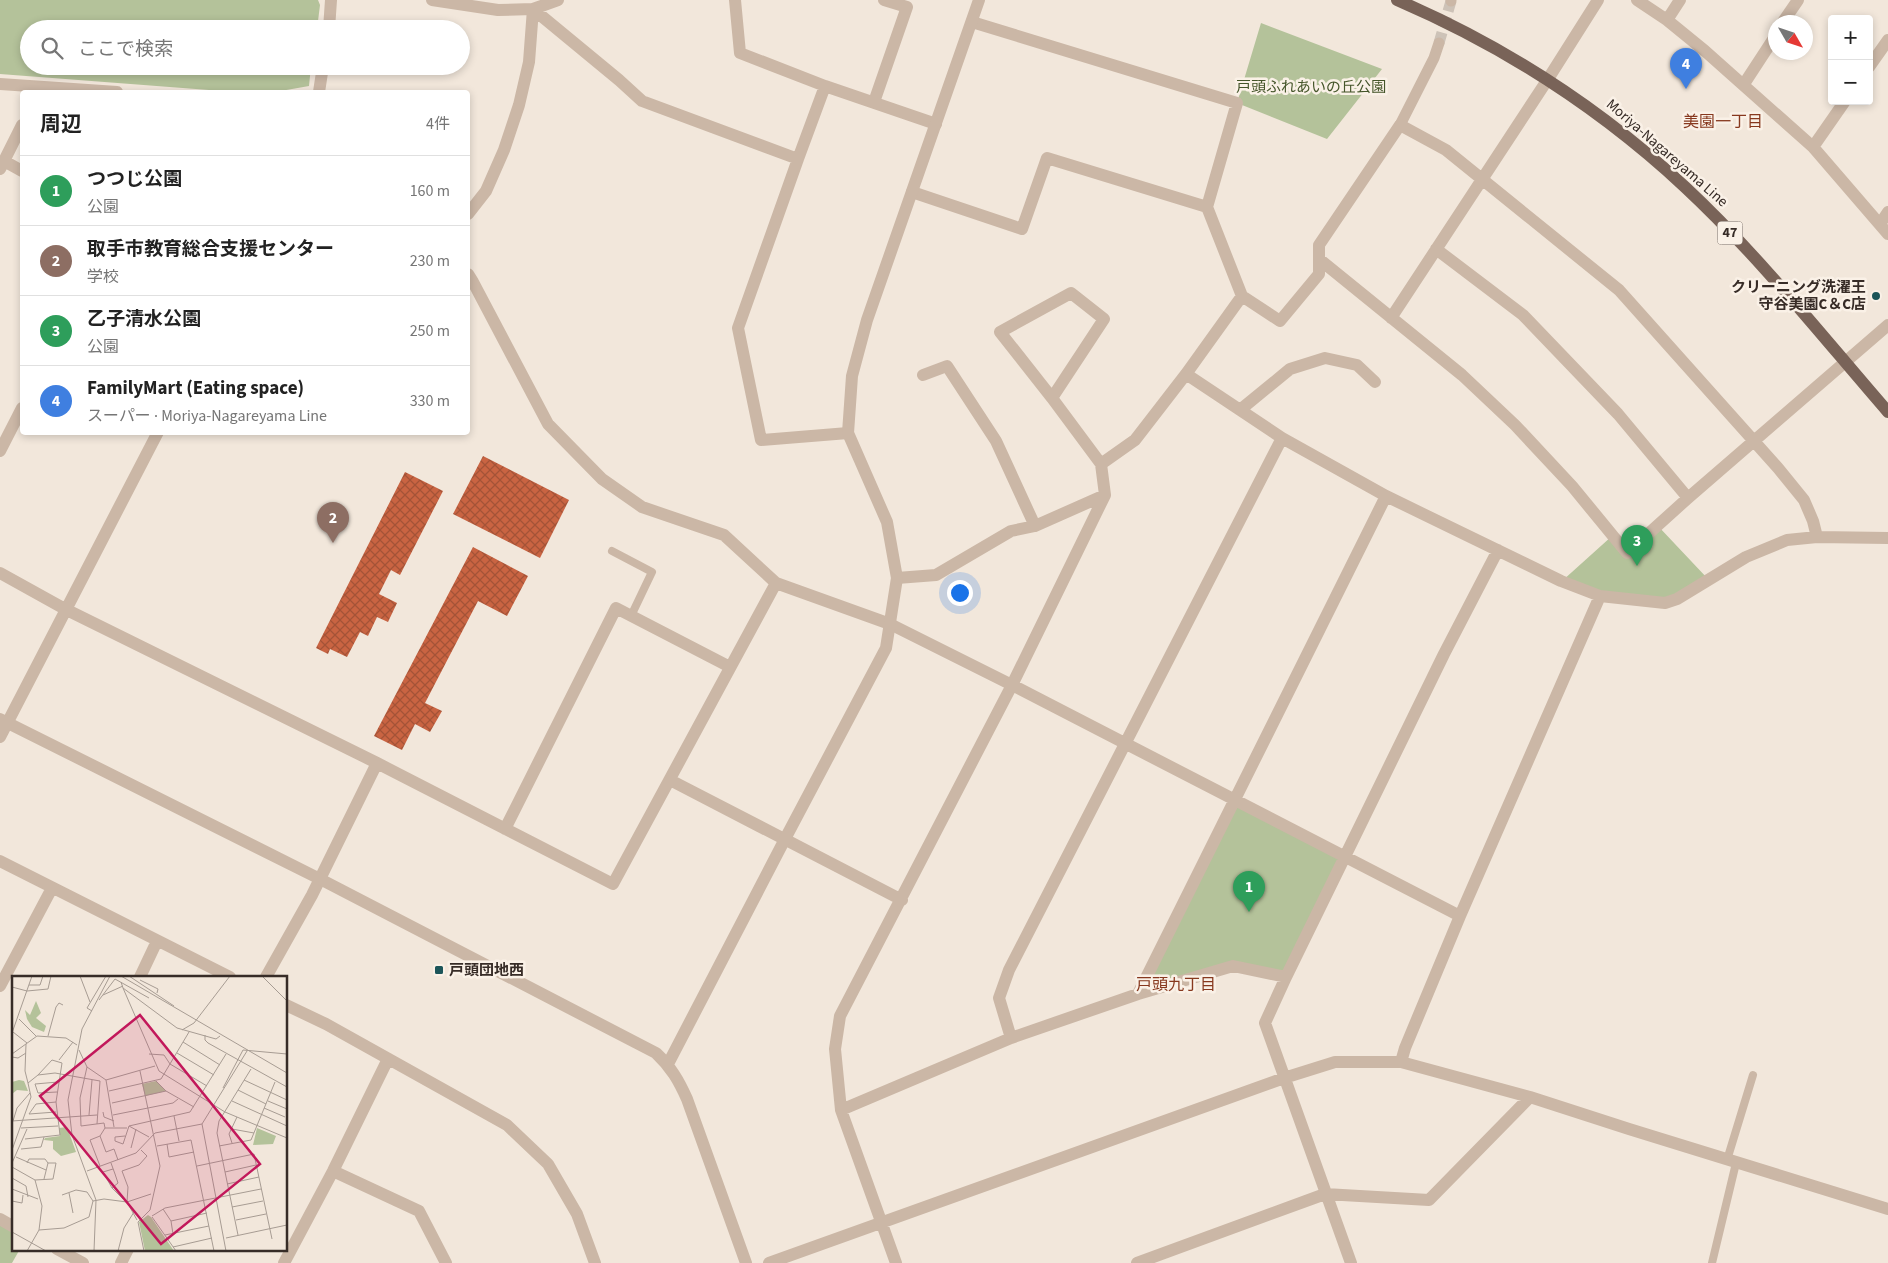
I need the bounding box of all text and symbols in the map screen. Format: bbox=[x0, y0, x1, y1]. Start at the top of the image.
north arrow bbox=[1768, 15, 1813, 60]
map controls bbox=[1828, 15, 1873, 105]
button: + bbox=[1828, 15, 1873, 60]
search box bbox=[20, 20, 470, 75]
icon: search bbox=[38, 34, 66, 62]
text: ここで検索 bbox=[78, 36, 173, 63]
pin: 4 bbox=[1670, 48, 1702, 89]
button: − bbox=[1828, 60, 1873, 105]
park label: 戸頭ふれあいの丘公園 bbox=[1236, 77, 1386, 98]
street label: Moriya-Nagareyama Line bbox=[1601, 94, 1733, 212]
text: 周辺 bbox=[40, 109, 82, 139]
district label: 美園一丁目 bbox=[1683, 111, 1763, 133]
text: 4件 bbox=[426, 113, 450, 135]
text: つつじ公園 bbox=[87, 166, 182, 193]
text: 1 bbox=[52, 180, 60, 202]
text: 160 m bbox=[410, 180, 450, 202]
text: 公園 bbox=[87, 196, 119, 218]
road number: 47 bbox=[1718, 222, 1742, 244]
text: 取手市教育総合支援センター bbox=[87, 236, 334, 263]
text: 2 bbox=[52, 250, 60, 272]
text: 230 m bbox=[410, 250, 450, 272]
text: 学校 bbox=[87, 266, 119, 288]
place label: クリーニング洗濯王 守谷美園C＆C店 bbox=[1731, 277, 1866, 315]
marker: クリーニング洗濯王 守谷美園C＆C店 bbox=[1870, 290, 1882, 302]
text: 乙子清水公園 bbox=[87, 306, 201, 333]
text: 3 bbox=[52, 320, 60, 342]
text: 250 m bbox=[410, 320, 450, 342]
text: 公園 bbox=[87, 336, 119, 358]
text: FamilyMart (Eating space) bbox=[87, 375, 304, 402]
text: 4 bbox=[52, 390, 60, 412]
text: 330 m bbox=[410, 390, 450, 412]
text: スーパー · Moriya-Nagareyama Line bbox=[87, 405, 327, 427]
pin: 2 bbox=[317, 502, 349, 543]
pin: 3 bbox=[1621, 525, 1653, 566]
your location bbox=[947, 580, 973, 606]
pin: 1 bbox=[1233, 871, 1265, 912]
place label: 戸頭団地西 bbox=[449, 960, 524, 981]
marker: 戸頭団地西 bbox=[433, 964, 445, 976]
district label: 戸頭九丁目 bbox=[1136, 974, 1216, 996]
inset map bbox=[12, 976, 288, 1250]

